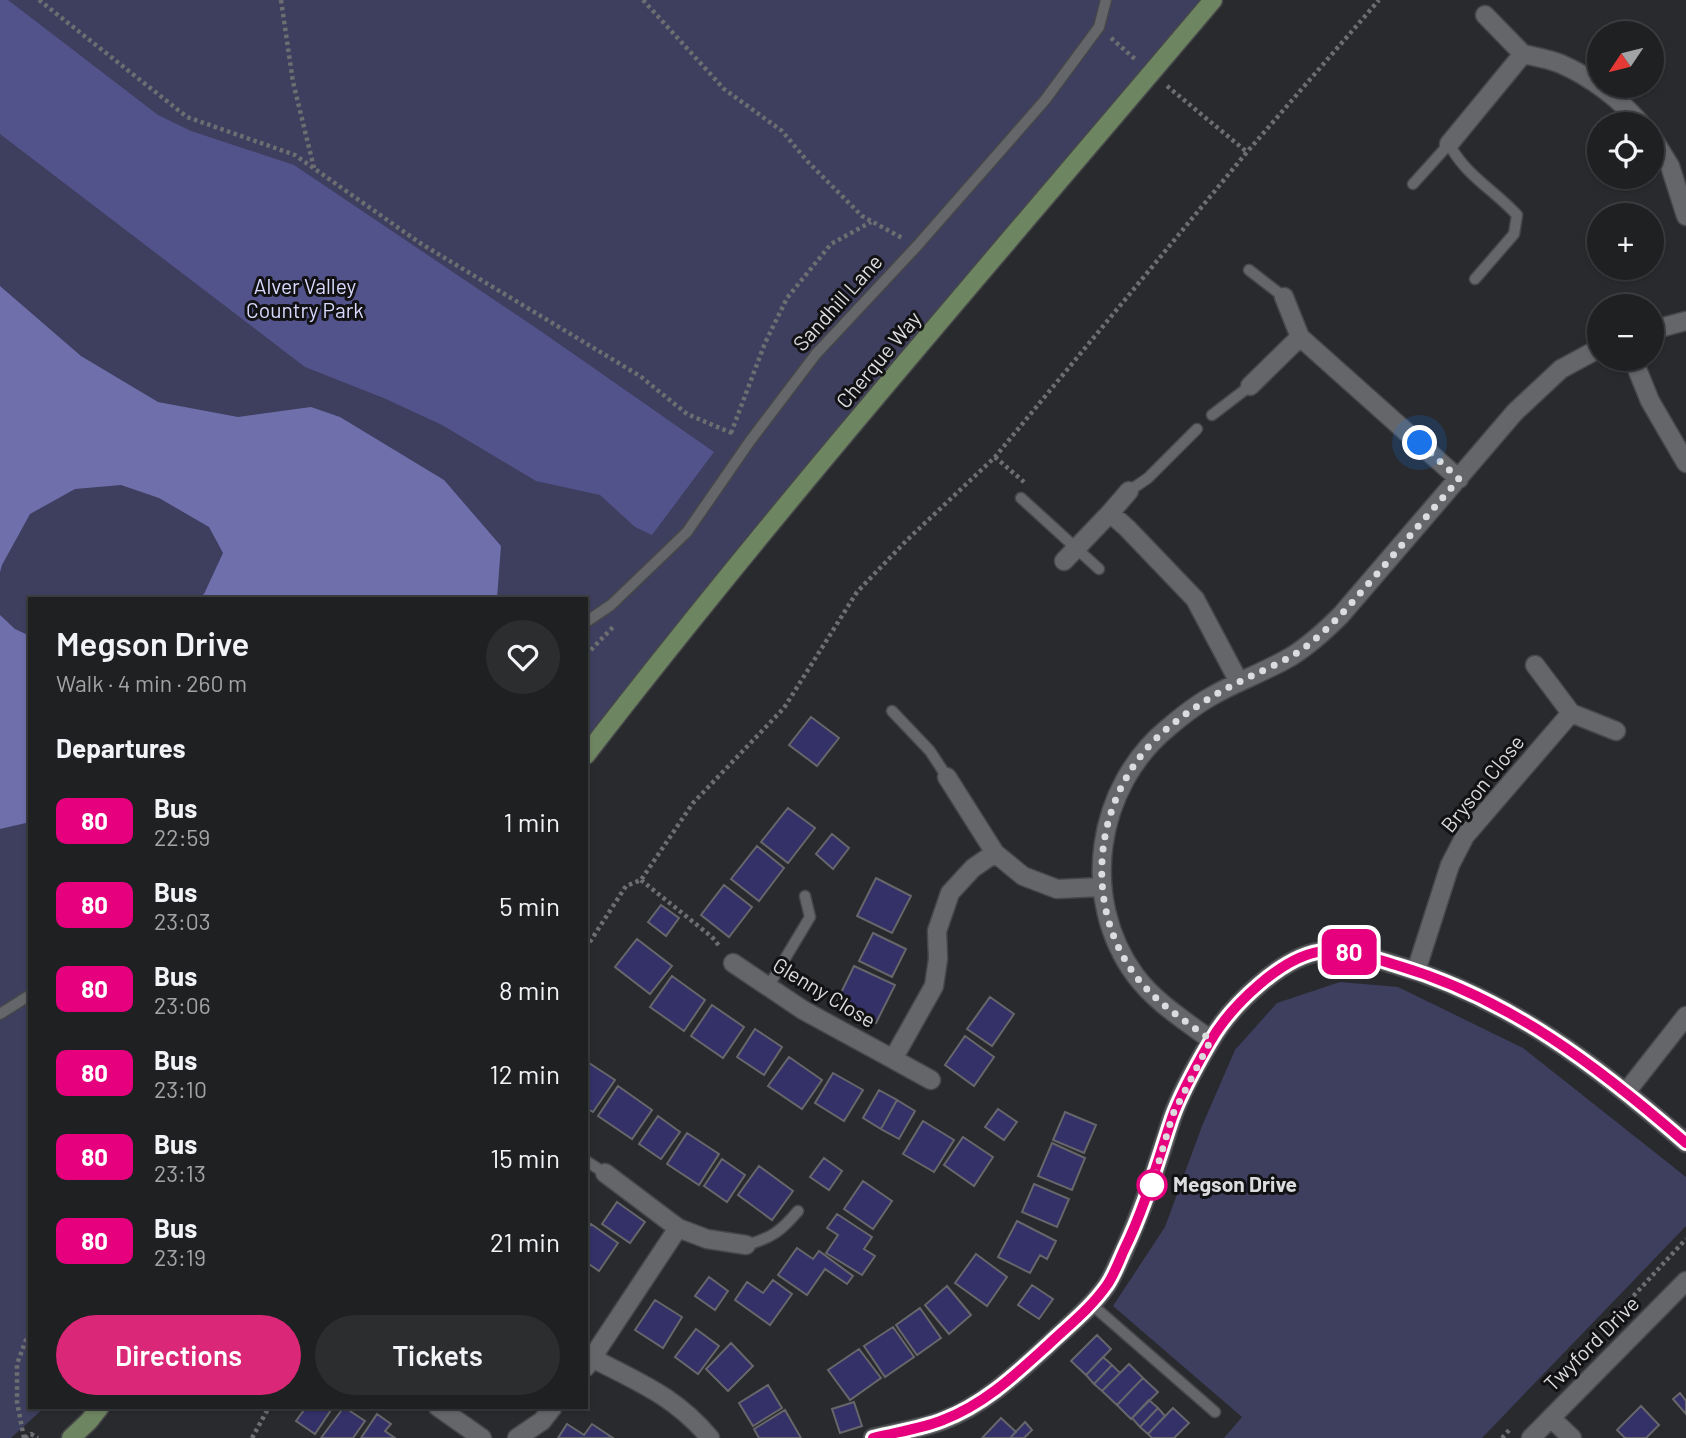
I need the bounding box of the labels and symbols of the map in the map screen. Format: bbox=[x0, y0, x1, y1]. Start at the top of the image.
north arrow bbox=[1587, 21, 1664, 98]
street label: Sandhill Lane bbox=[787, 249, 887, 355]
park label: Alver Valley Country Park bbox=[246, 273, 364, 322]
street label: Cherque Way bbox=[830, 305, 926, 412]
your location bbox=[1402, 425, 1437, 460]
street label: Bryson Close bbox=[1435, 729, 1529, 837]
line badge: 80 bbox=[1318, 929, 1380, 975]
street label: Glenny Close bbox=[769, 951, 881, 1032]
marker: Megson Drive bbox=[1137, 1170, 1167, 1200]
place label: Megson Drive bbox=[1173, 1171, 1297, 1196]
street label: Twyford Drive bbox=[1538, 1290, 1644, 1396]

